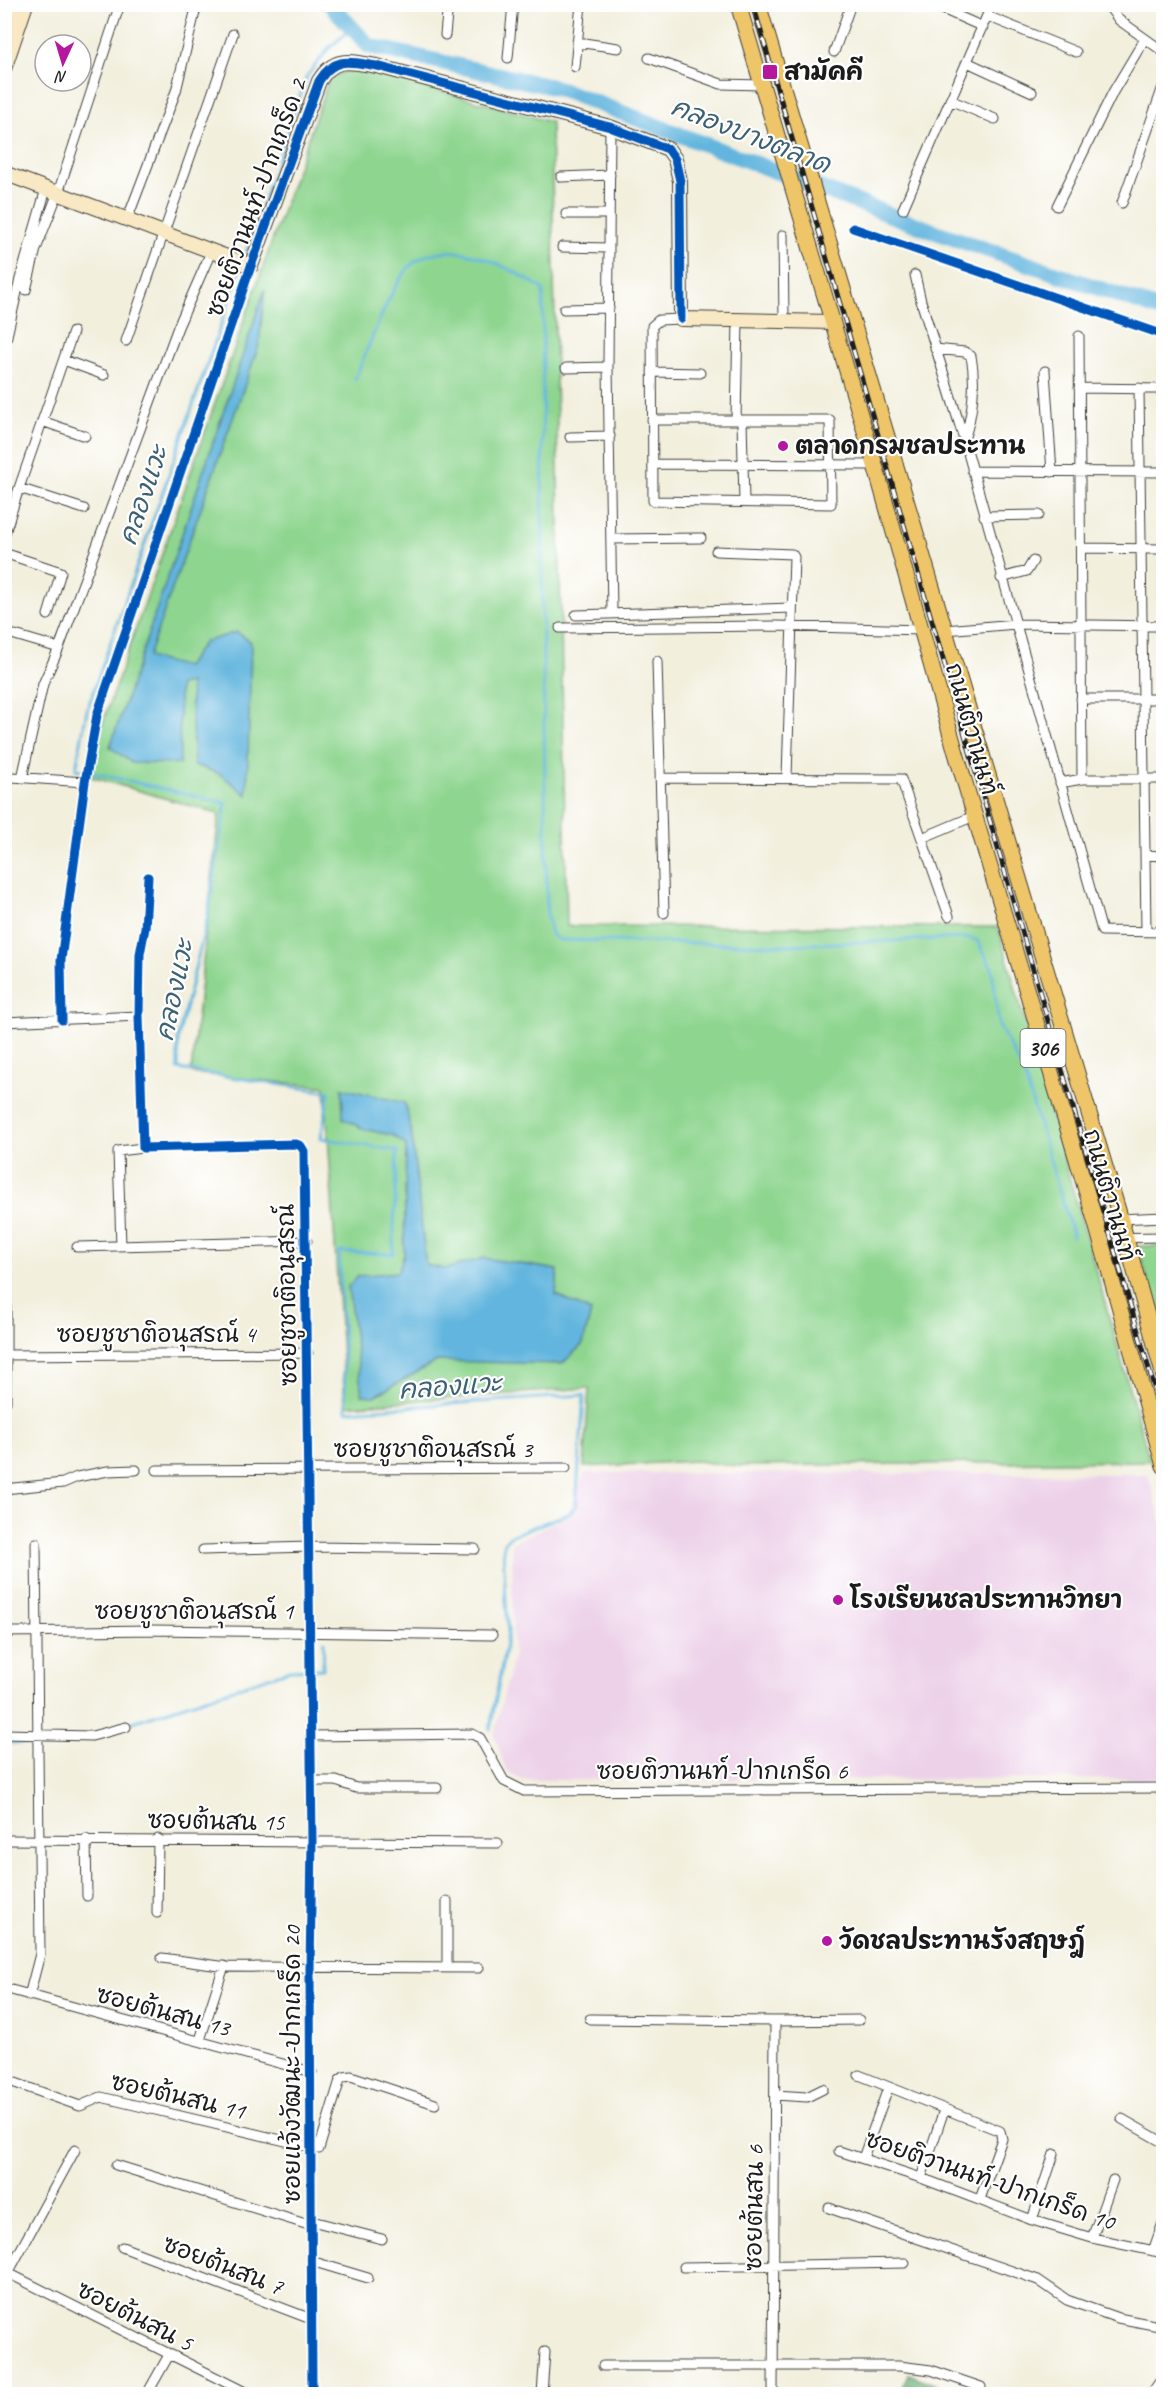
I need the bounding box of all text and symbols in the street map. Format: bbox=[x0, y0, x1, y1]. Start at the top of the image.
north arrow bbox=[33, 33, 93, 93]
place label: สามัคคี bbox=[784, 56, 863, 87]
marker: สามัคคี bbox=[761, 63, 779, 81]
text: N bbox=[53, 66, 68, 87]
street label: ซอยติวานนท์-ปากเกร็ด 2 bbox=[198, 72, 314, 321]
water label: คลองบางตลาด bbox=[667, 90, 836, 181]
place label: ตลาดกรมชลประทาน bbox=[795, 431, 1025, 461]
water label: คลองแวะ bbox=[111, 439, 176, 549]
marker: ตลาดกรมชลประทาน bbox=[776, 439, 790, 453]
street label: ถนนติวานนท์ bbox=[939, 659, 1006, 799]
water label: คลองแวะ bbox=[148, 934, 202, 1044]
road number: 306 bbox=[1020, 1029, 1066, 1067]
street label: ถนนติวานนท์ bbox=[1077, 1125, 1144, 1265]
street label: ซอยชูชาติอนุสรณ์ bbox=[269, 1203, 307, 1386]
street label: ซอยชูชาติอนุสรณ์ 4 bbox=[57, 1318, 258, 1352]
water label: คลองแวะ bbox=[398, 1366, 504, 1407]
street label: ซอยชูชาติอนุสรณ์ 3 bbox=[334, 1433, 535, 1467]
place label: โรงเรียนชลประทานวิทยา bbox=[849, 1583, 1122, 1615]
marker: โรงเรียนชลประทานวิทยา bbox=[831, 1593, 845, 1607]
street label: ซอยชูชาติอนุสรณ์ 1 bbox=[95, 1595, 295, 1629]
street label: ซอยติวานนท์-ปากเกร็ด 6 bbox=[596, 1755, 849, 1786]
street label: ซอยต้นสน 15 bbox=[147, 1805, 286, 1837]
street label: ซอยแจ้งวัฒนะ-ปากเกร็ด 20 bbox=[277, 1924, 307, 2204]
place label: วัดชลประทานรังสฤษฎ์ bbox=[839, 1924, 1085, 1958]
marker: วัดชลประทานรังสฤษฎ์ bbox=[820, 1934, 834, 1948]
street label: ซอยต้นสน 13 bbox=[93, 1979, 235, 2044]
street label: ซอยต้นสน 11 bbox=[108, 2066, 249, 2126]
street label: ซอยติวานนท์-ปากเกร็ด 10 bbox=[861, 2122, 1121, 2238]
street label: ซอยต้นสน 6 bbox=[738, 2143, 770, 2271]
street label: ซอยต้นสน 7 bbox=[159, 2228, 288, 2302]
street label: ซอยต้นสน 5 bbox=[72, 2274, 199, 2359]

